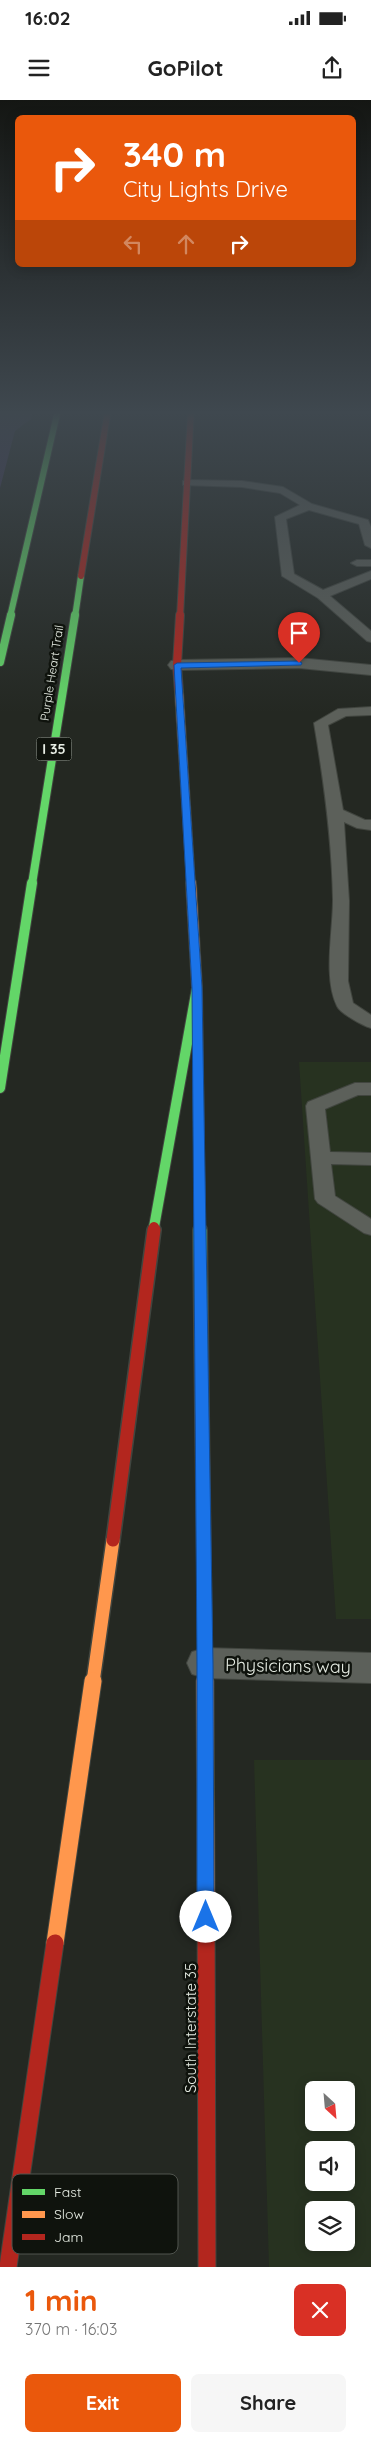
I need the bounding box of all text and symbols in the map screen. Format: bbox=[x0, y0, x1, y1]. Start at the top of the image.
text: 16:02 bbox=[25, 6, 71, 30]
icon: menu bbox=[25, 54, 53, 82]
text: GoPilot bbox=[148, 54, 223, 82]
icon: share bbox=[318, 54, 346, 82]
text: 340 m bbox=[123, 132, 226, 176]
icon: right bbox=[40, 135, 105, 200]
text: City Lights Drive bbox=[123, 175, 288, 203]
icon: left bbox=[119, 230, 147, 258]
icon: ahead bbox=[172, 230, 200, 258]
icon: right bbox=[225, 230, 253, 258]
pin bbox=[278, 612, 320, 663]
icon: arrive bbox=[285, 619, 313, 647]
street label: Purple Heart Trail bbox=[37, 624, 66, 722]
road number: I 35 bbox=[36, 738, 72, 761]
street label: Physicians way bbox=[225, 1653, 351, 1678]
position arrow bbox=[179, 1890, 231, 1942]
street label: South Interstate 35 bbox=[181, 1963, 200, 2093]
north arrow bbox=[305, 2081, 355, 2131]
map controls bbox=[305, 2081, 355, 2251]
button: sound bbox=[305, 2141, 355, 2191]
legend bbox=[12, 2174, 178, 2254]
text: Fast bbox=[54, 2183, 82, 2201]
button: layers bbox=[305, 2201, 355, 2251]
text: Slow bbox=[54, 2205, 84, 2223]
text: Jam bbox=[54, 2228, 83, 2246]
text: 1 min bbox=[25, 2281, 98, 2319]
button: close bbox=[294, 2284, 346, 2336]
text: 370 m · 16:03 bbox=[25, 2319, 117, 2339]
button: Exit bbox=[25, 2374, 181, 2432]
button: Share bbox=[191, 2374, 346, 2432]

